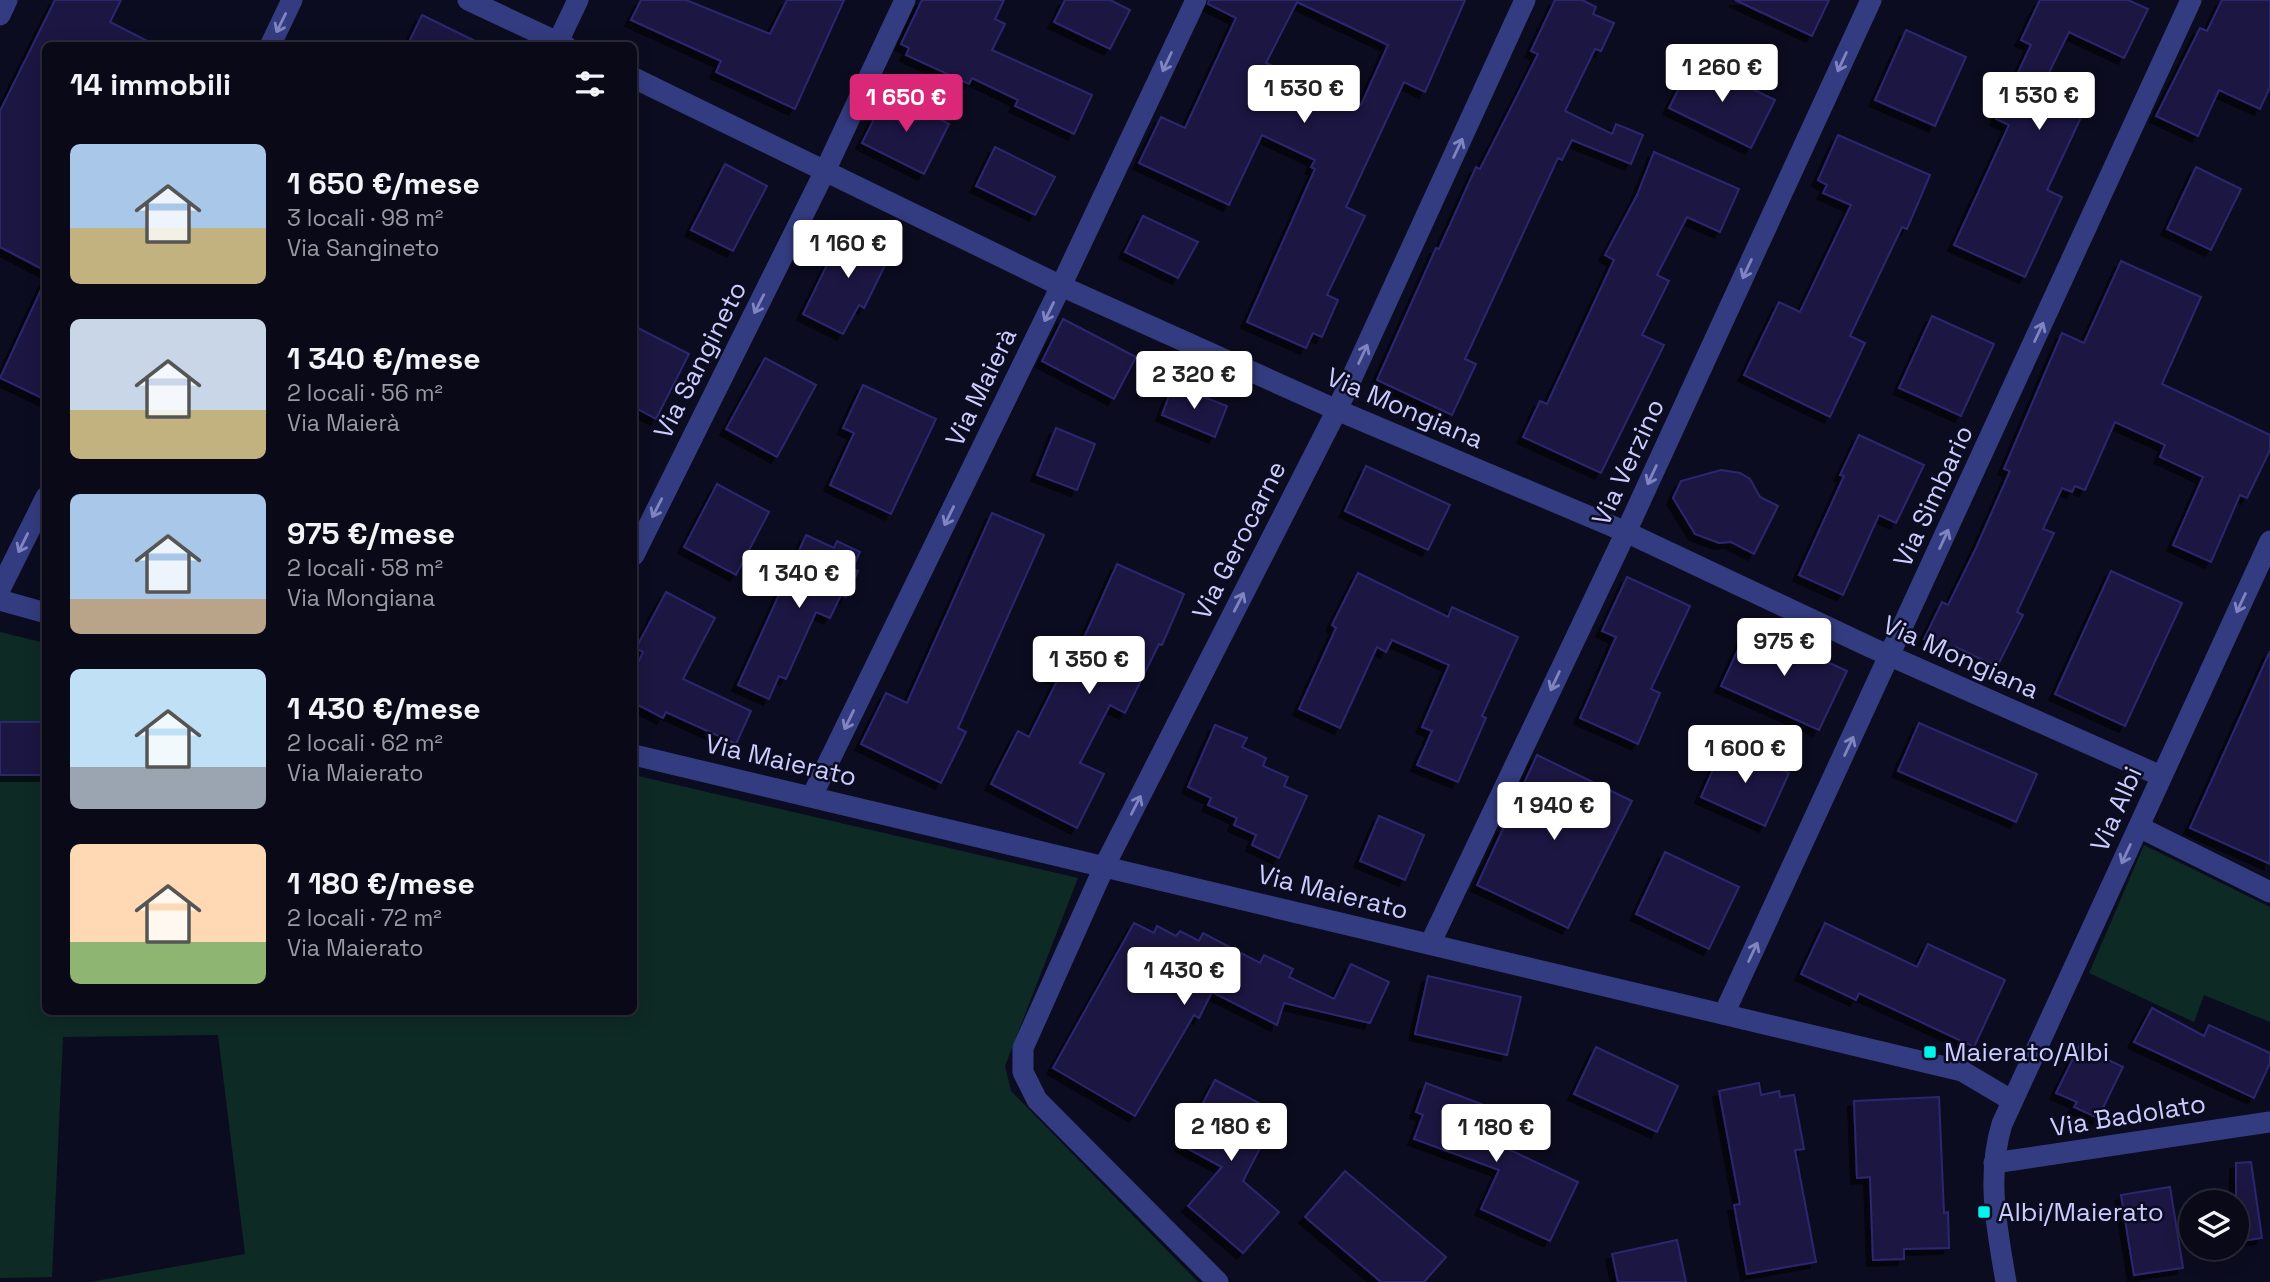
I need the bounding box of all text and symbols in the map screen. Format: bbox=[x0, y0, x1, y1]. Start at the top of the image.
one-way arrow bbox=[274, 12, 288, 33]
pin: 1 260 € bbox=[1657, 44, 1787, 104]
one-way arrow bbox=[1160, 51, 1173, 72]
one-way arrow bbox=[1835, 51, 1848, 72]
text: 1 260 € bbox=[1682, 52, 1762, 82]
text: 14 immobili bbox=[70, 65, 231, 104]
icon: filters bbox=[571, 65, 609, 103]
pin: 1 530 € bbox=[1239, 66, 1369, 125]
pin: 1 530 € bbox=[1974, 72, 2104, 132]
text: 1 530 € bbox=[1264, 73, 1344, 103]
pin: 1 650 € bbox=[841, 74, 971, 134]
text: 1 530 € bbox=[1999, 80, 2079, 110]
text: 1 650 € bbox=[866, 82, 946, 112]
one-way arrow bbox=[1452, 137, 1465, 158]
text: 1 650 €/mese bbox=[287, 164, 480, 203]
icon: home bbox=[126, 172, 210, 256]
text: 3 locali · 98 m² bbox=[287, 203, 444, 233]
pin: 1 160 € bbox=[783, 220, 913, 280]
text: 1 160 € bbox=[809, 228, 887, 258]
text: Via Sangineto bbox=[287, 233, 439, 263]
one-way arrow bbox=[1740, 258, 1753, 279]
street label: Via Sangineto bbox=[646, 275, 754, 445]
one-way arrow bbox=[751, 293, 765, 314]
one-way arrow bbox=[1042, 301, 1055, 322]
street label: Via Maierà bbox=[938, 322, 1024, 452]
one-way arrow bbox=[2033, 322, 2046, 343]
text: 1 340 €/mese bbox=[287, 339, 481, 378]
one-way arrow bbox=[1356, 344, 1370, 365]
icon: home bbox=[126, 347, 210, 431]
pin: 2 320 € bbox=[1129, 352, 1259, 411]
text: 2 320 € bbox=[1152, 359, 1236, 389]
street label: Via Mongiana bbox=[1321, 360, 1489, 456]
text: 2 locali · 56 m² bbox=[287, 378, 443, 408]
street label: Via Verzino bbox=[1584, 393, 1672, 531]
text: Via Maierà bbox=[287, 408, 400, 438]
street label: Via Simbario bbox=[1885, 420, 1981, 572]
street label: Via Gerocarne bbox=[1184, 455, 1294, 625]
one-way arrow bbox=[1645, 464, 1658, 485]
one-way arrow bbox=[649, 497, 663, 518]
one-way arrow bbox=[941, 505, 955, 526]
text: 975 €/mese bbox=[287, 514, 455, 553]
icon: home bbox=[126, 522, 210, 606]
one-way arrow bbox=[1938, 529, 1951, 550]
one-way arrow bbox=[15, 532, 29, 553]
pin: 1 340 € bbox=[734, 550, 864, 610]
text: 2 locali · 58 m² bbox=[287, 553, 443, 583]
text: 1 340 € bbox=[758, 558, 840, 588]
text: Via Mongiana bbox=[287, 583, 435, 613]
one-way arrow bbox=[1233, 592, 1247, 613]
one-way arrow bbox=[2234, 592, 2248, 613]
street label: Via Mongiana bbox=[1878, 607, 2044, 707]
pin: 975 € bbox=[1735, 618, 1833, 678]
text: 975 € bbox=[1753, 626, 1815, 656]
pin: 1 350 € bbox=[1024, 636, 1154, 696]
text: 1 350 € bbox=[1049, 644, 1129, 674]
one-way arrow bbox=[1548, 670, 1561, 691]
text: 1 430 €/mese bbox=[287, 689, 481, 728]
icon: home bbox=[126, 697, 210, 781]
one-way arrow bbox=[841, 709, 855, 730]
street label: Via Maierato bbox=[702, 726, 860, 794]
pin: 1 600 € bbox=[1680, 726, 1810, 785]
text: 2 locali · 62 m² bbox=[287, 728, 443, 758]
text: 1 600 € bbox=[1704, 733, 1786, 763]
one-way arrow bbox=[1843, 736, 1856, 757]
text: Via Maierato bbox=[287, 758, 424, 788]
street label: Via Albi bbox=[2082, 761, 2150, 857]
pin: 1 940 € bbox=[1489, 782, 1619, 842]
text: 1 940 € bbox=[1513, 790, 1595, 820]
one-way arrow bbox=[1130, 795, 1144, 816]
one-way arrow bbox=[2119, 843, 2132, 864]
street label: Via Maierato bbox=[1254, 857, 1412, 927]
text: 1 180 €/mese bbox=[287, 864, 475, 903]
icon: home bbox=[126, 872, 210, 956]
text: 2 locali · 72 m² bbox=[287, 903, 442, 933]
text: Via Maierato bbox=[287, 933, 424, 963]
one-way arrow bbox=[1747, 942, 1760, 963]
pin: 1 430 € bbox=[1119, 948, 1249, 1007]
text: 1 430 € bbox=[1143, 955, 1225, 985]
place label: Maierato/Albi bbox=[1944, 1035, 2109, 1069]
marker: Maierato/Albi bbox=[1922, 1044, 1938, 1060]
street label: Via Badolato bbox=[2048, 1086, 2208, 1144]
pin: 2 180 € bbox=[1166, 1104, 1296, 1163]
pin: 1 180 € bbox=[1431, 1104, 1561, 1164]
text: 2 180 € bbox=[1191, 1111, 1271, 1141]
text: 1 180 € bbox=[1458, 1112, 1534, 1142]
map controls bbox=[2179, 1190, 2249, 1260]
button: layers bbox=[2179, 1190, 2249, 1260]
place label: Albi/Maierato bbox=[1998, 1195, 2164, 1229]
marker: Albi/Maierato bbox=[1976, 1204, 1992, 1220]

